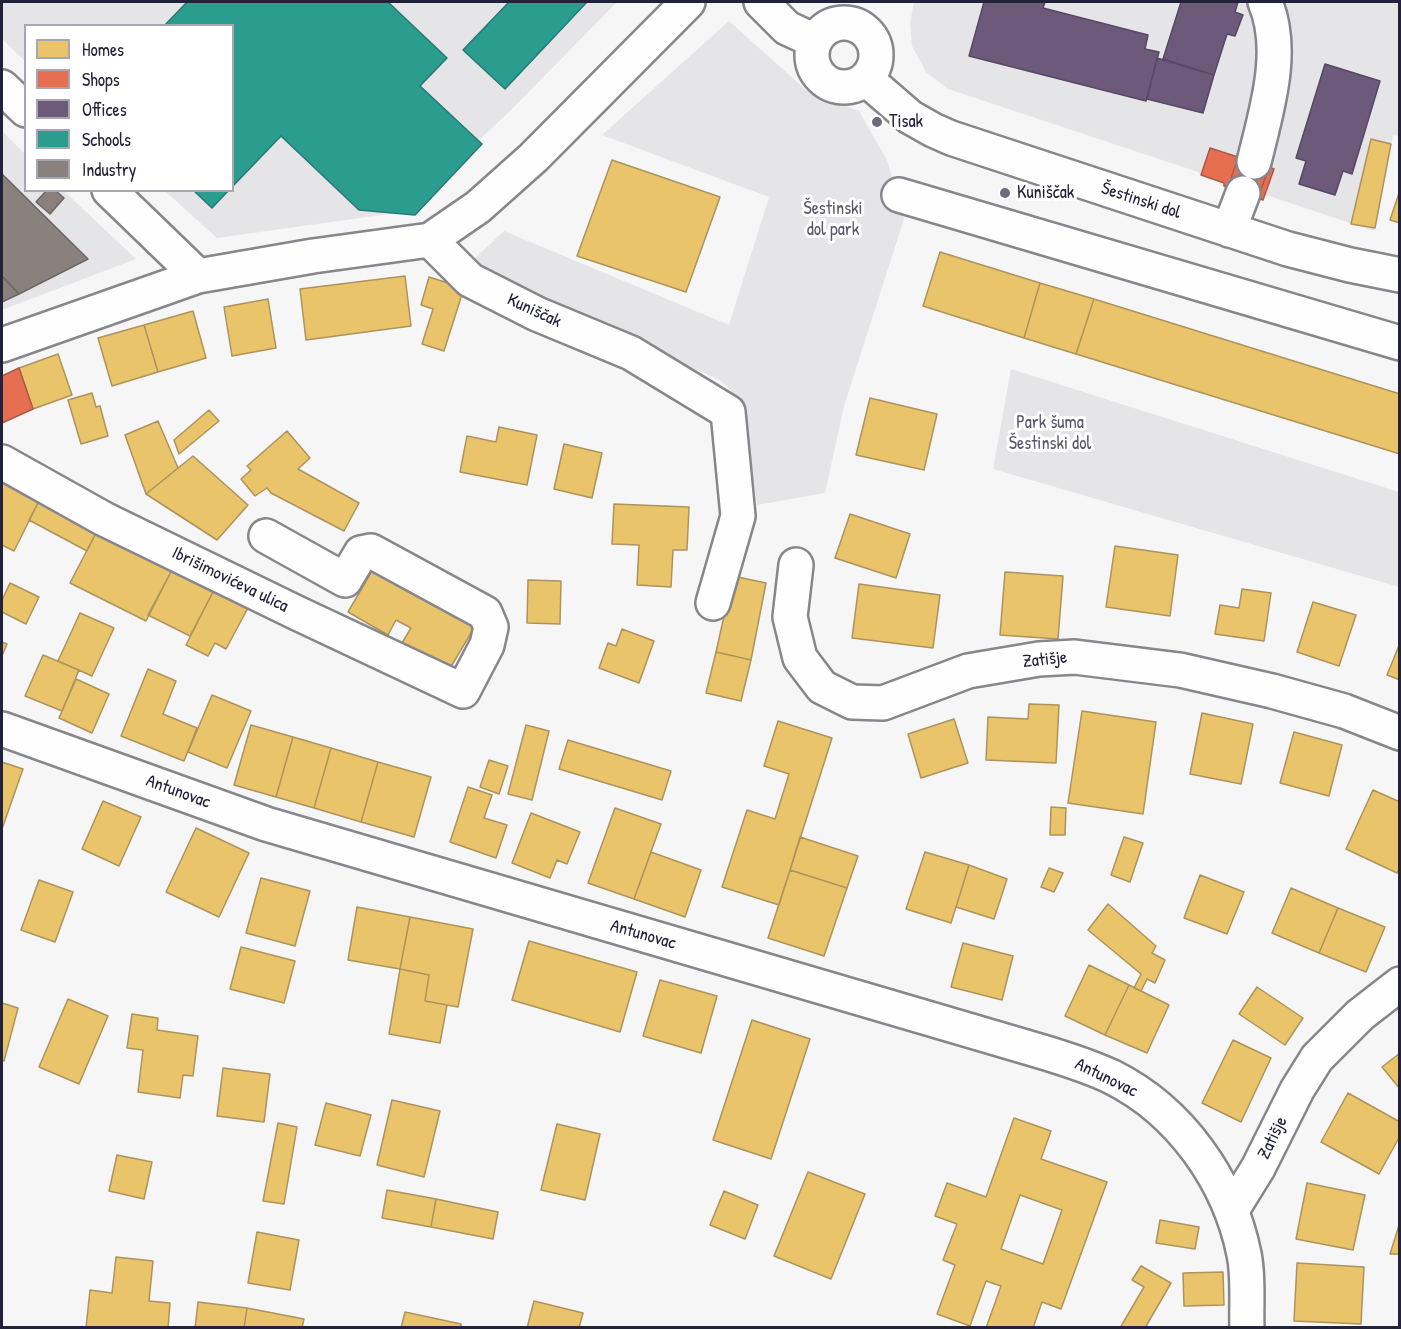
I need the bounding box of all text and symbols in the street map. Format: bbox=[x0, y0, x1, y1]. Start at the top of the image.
legend bbox=[24, 24, 234, 192]
text: Homes bbox=[82, 37, 124, 62]
text: Shops bbox=[82, 67, 120, 92]
text: Offices bbox=[82, 97, 127, 122]
place label: Tisak bbox=[889, 111, 923, 133]
marker: Tisak bbox=[870, 115, 884, 129]
text: Schools bbox=[82, 127, 131, 152]
text: Industry bbox=[82, 157, 136, 182]
street label: Šestinski dol bbox=[1099, 178, 1183, 224]
place label: Kuniščak bbox=[1017, 182, 1074, 204]
marker: Kuniščak bbox=[998, 186, 1012, 200]
park label: Šestinski dol park bbox=[803, 198, 863, 240]
street label: Kuniščak bbox=[504, 289, 564, 333]
park label: Park šuma Šestinski dol bbox=[1009, 412, 1091, 454]
street label: Ibrišimovićeva ulica bbox=[168, 542, 292, 618]
street label: Zatišje bbox=[1022, 647, 1068, 673]
street label: Antunovac bbox=[143, 770, 213, 814]
street label: Antunovac bbox=[608, 915, 678, 955]
street label: Antunovac bbox=[1071, 1054, 1141, 1102]
street label: Zatišje bbox=[1253, 1113, 1293, 1163]

